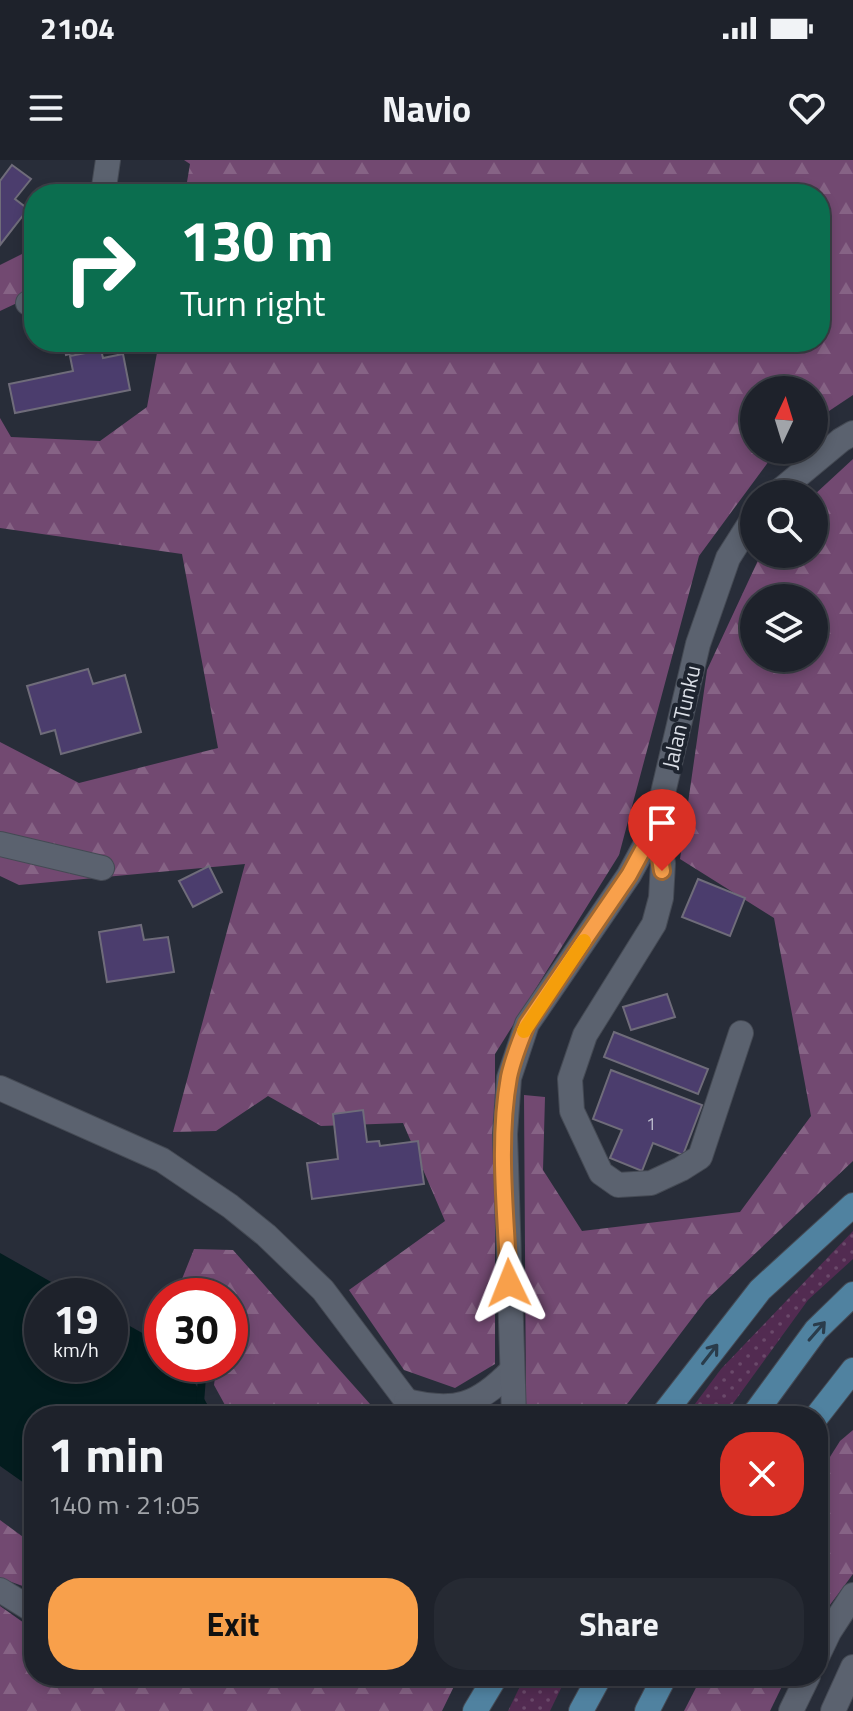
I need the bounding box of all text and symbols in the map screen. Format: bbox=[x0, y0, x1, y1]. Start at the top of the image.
text: 21:04 bbox=[40, 5, 115, 51]
text: Navio bbox=[382, 81, 471, 136]
icon: menu bbox=[24, 86, 68, 130]
icon: heart bbox=[785, 86, 829, 130]
text: 130 m bbox=[180, 198, 333, 283]
icon: right bbox=[48, 216, 152, 320]
text: Turn right bbox=[180, 275, 325, 330]
north arrow bbox=[740, 376, 828, 464]
map controls bbox=[740, 376, 828, 672]
button: search bbox=[740, 480, 828, 568]
button: layers bbox=[740, 584, 828, 672]
street label: Jalan Tunku bbox=[653, 662, 709, 772]
pin bbox=[628, 789, 696, 871]
icon: arrive bbox=[640, 801, 684, 845]
house number: 1 bbox=[646, 1110, 656, 1137]
position arrow bbox=[467, 1241, 551, 1325]
speed limit sign: 30 bbox=[144, 1278, 248, 1382]
text: 19 bbox=[54, 1289, 98, 1350]
one-way arrow bbox=[807, 1322, 825, 1342]
text: km/h bbox=[53, 1334, 99, 1365]
one-way arrow bbox=[702, 1344, 719, 1365]
text: 1 min bbox=[48, 1418, 165, 1491]
button: close bbox=[720, 1432, 804, 1516]
text: 140 m · 21:05 bbox=[48, 1485, 200, 1524]
button: Exit bbox=[48, 1578, 418, 1670]
button: Share bbox=[434, 1578, 804, 1670]

